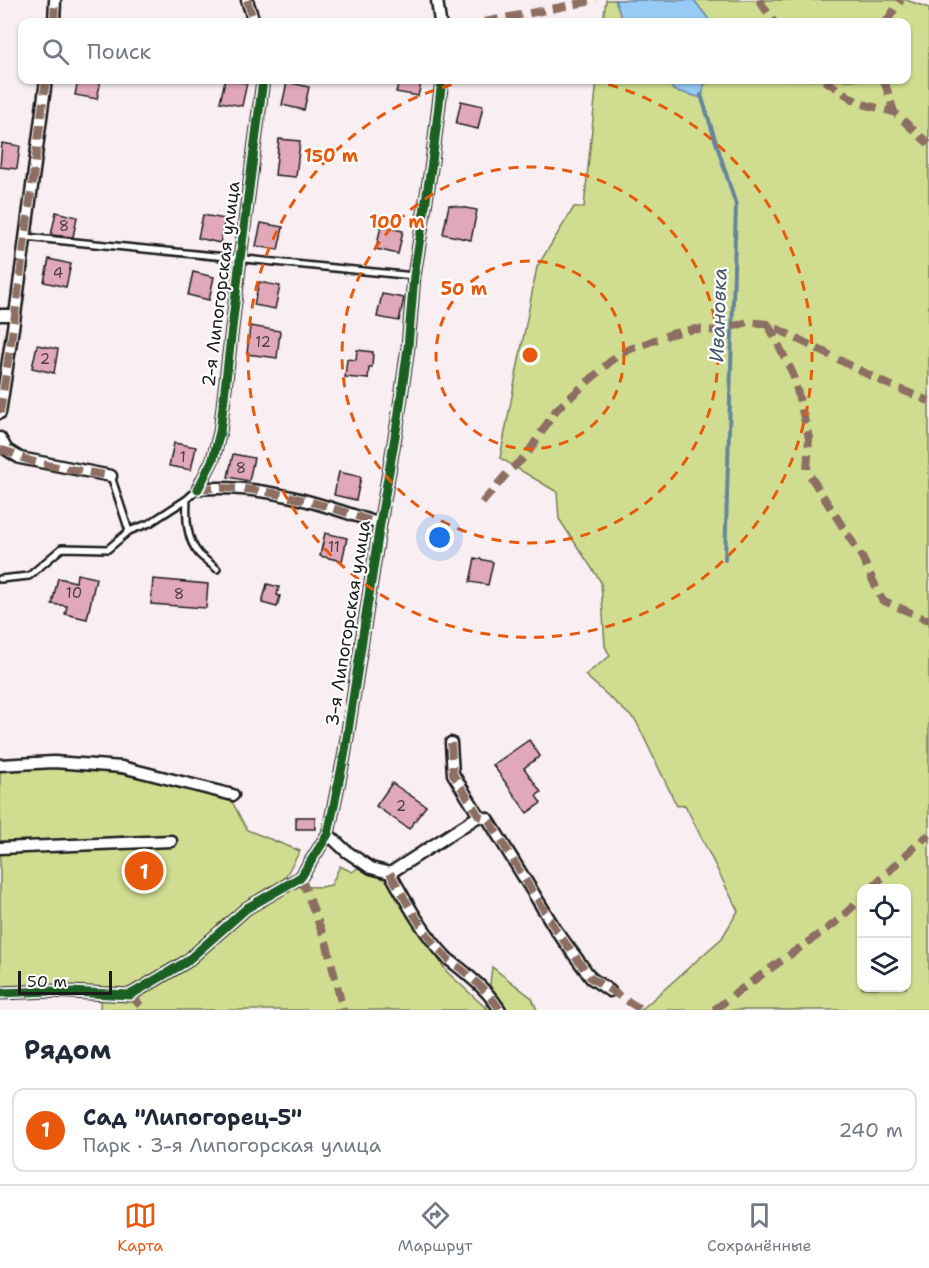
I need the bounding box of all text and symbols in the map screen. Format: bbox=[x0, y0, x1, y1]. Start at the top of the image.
search box bbox=[18, 18, 911, 84]
icon: search bbox=[39, 35, 72, 68]
text: Поиск bbox=[87, 37, 151, 66]
text: 150 m bbox=[304, 144, 359, 168]
street label: 2-я Липогорская улица bbox=[196, 180, 246, 388]
text: 100 m bbox=[369, 210, 425, 234]
house number: 8 bbox=[59, 216, 69, 236]
house number: 4 bbox=[53, 263, 63, 283]
water label: Ивановка bbox=[703, 267, 733, 363]
text: 50 m bbox=[441, 277, 488, 301]
house number: 12 bbox=[255, 332, 271, 352]
centre of rings bbox=[520, 345, 540, 365]
house number: 2 bbox=[40, 349, 50, 369]
house number: 1 bbox=[180, 447, 186, 467]
house number: 8 bbox=[236, 458, 246, 478]
street label: 3-я Липогорская улица bbox=[320, 518, 376, 728]
your location bbox=[425, 523, 454, 552]
house number: 11 bbox=[328, 537, 340, 557]
house number: 10 bbox=[66, 583, 82, 603]
house number: 8 bbox=[174, 584, 184, 604]
house number: 2 bbox=[396, 796, 406, 816]
pin: 1 bbox=[124, 848, 164, 894]
map controls bbox=[857, 884, 911, 992]
button: locate bbox=[857, 884, 911, 938]
button: layers bbox=[857, 938, 911, 992]
scale bar bbox=[18, 968, 112, 996]
text: 50 m bbox=[27, 971, 67, 992]
text: Рядом bbox=[24, 1032, 111, 1067]
text: Сад "Липогорец-5" bbox=[83, 1103, 302, 1132]
text: 1 bbox=[41, 1117, 50, 1143]
text: 240 m bbox=[838, 1117, 903, 1143]
text: Парк · 3-я Липогорская улица bbox=[83, 1132, 381, 1158]
tab: Карта bbox=[117, 1199, 163, 1256]
tab: Маршрут bbox=[398, 1199, 472, 1256]
tab: Сохранённые bbox=[707, 1199, 812, 1256]

